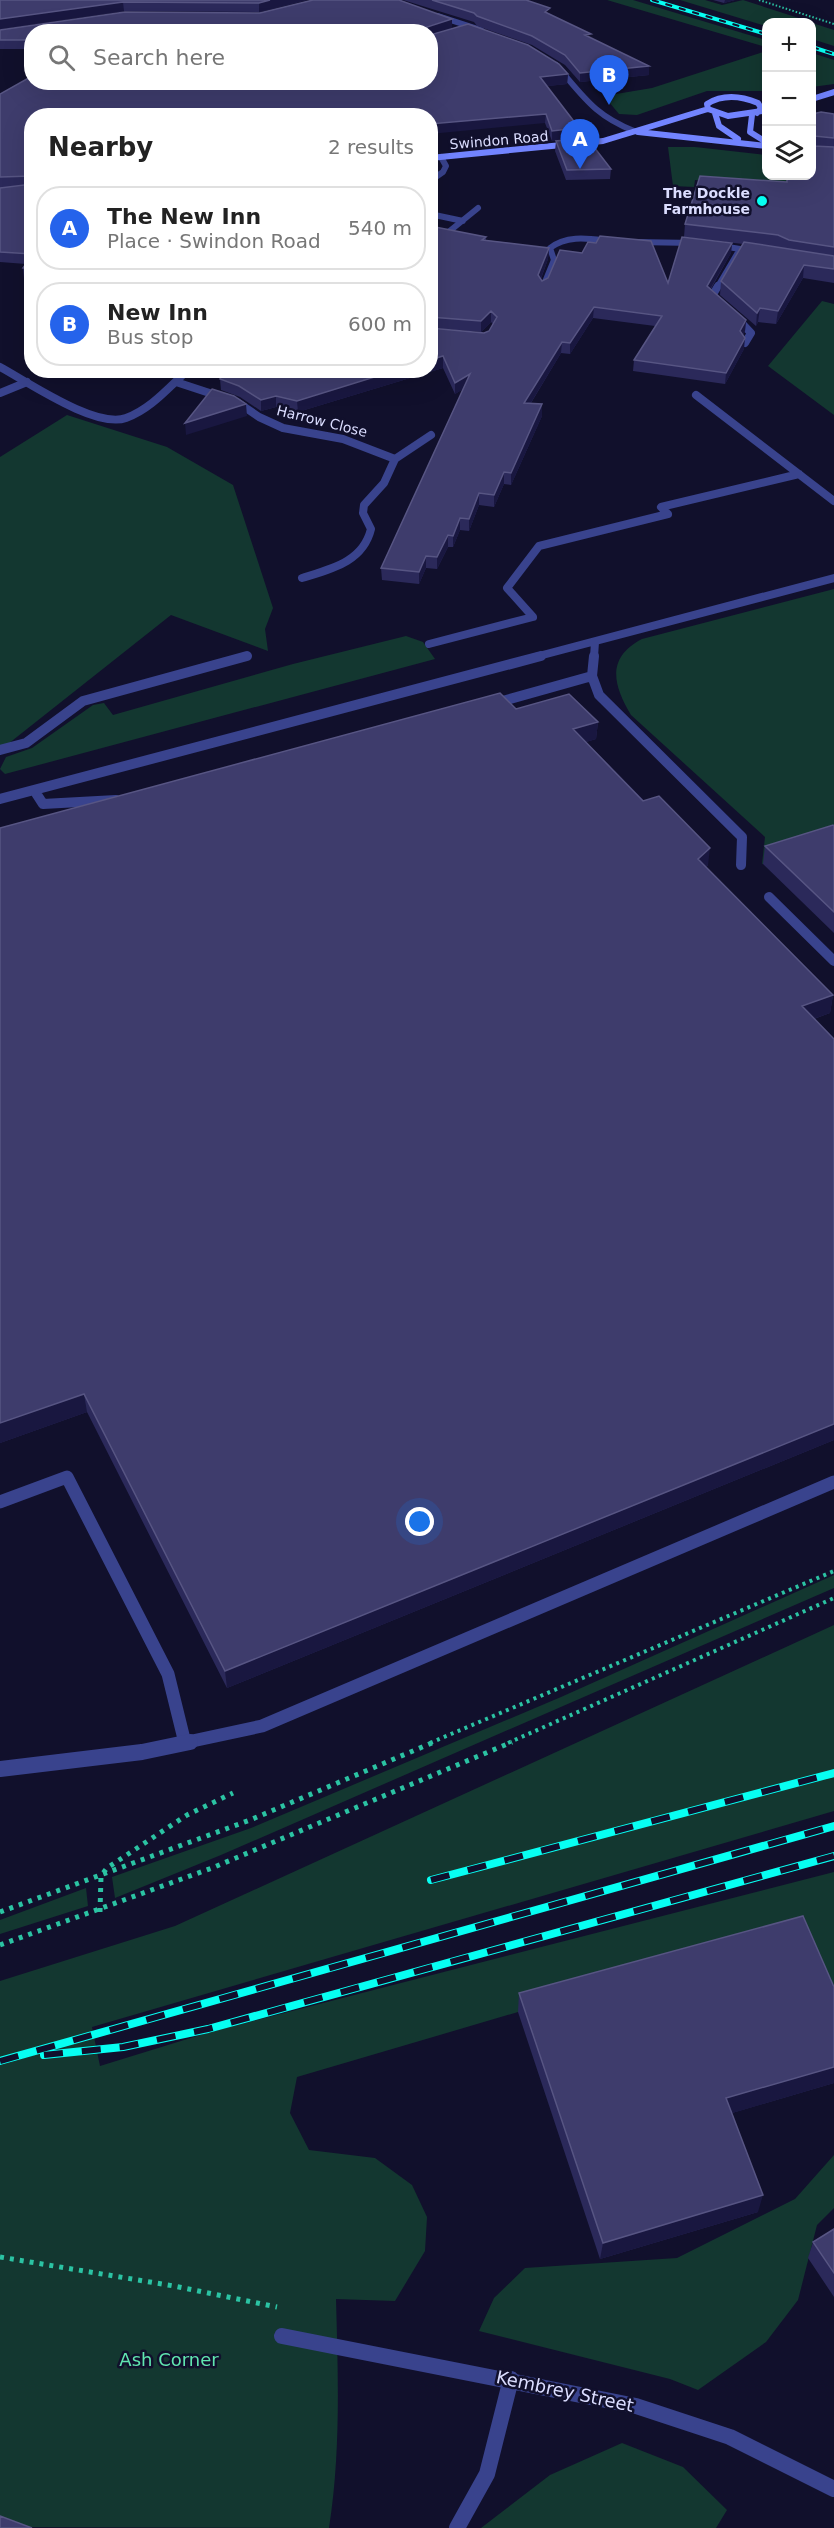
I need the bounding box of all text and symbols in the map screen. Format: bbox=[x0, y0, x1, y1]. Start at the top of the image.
map controls bbox=[762, 18, 816, 180]
button: + bbox=[762, 18, 816, 72]
search box bbox=[24, 24, 438, 90]
icon: search bbox=[45, 41, 78, 74]
text: Search here bbox=[93, 45, 225, 70]
pin: B bbox=[590, 56, 628, 105]
button: − bbox=[762, 72, 816, 126]
pin: A bbox=[560, 120, 600, 169]
button: layers bbox=[762, 126, 816, 180]
street label: Swindon Road bbox=[449, 128, 549, 152]
text: Nearby bbox=[48, 132, 153, 162]
text: 2 results bbox=[328, 135, 414, 159]
place label: The Dockle Farmhouse bbox=[663, 185, 750, 217]
marker: The Dockle Farmhouse bbox=[755, 194, 769, 208]
text: The New Inn bbox=[107, 204, 261, 229]
text: A bbox=[62, 216, 77, 240]
text: 540 m bbox=[348, 216, 412, 240]
text: Place · Swindon Road bbox=[107, 229, 321, 253]
text: New Inn bbox=[107, 300, 208, 325]
text: B bbox=[62, 312, 77, 336]
text: 600 m bbox=[348, 312, 412, 336]
text: Bus stop bbox=[107, 325, 193, 349]
street label: Harrow Close bbox=[275, 402, 369, 440]
your location bbox=[405, 1507, 434, 1536]
park label: Ash Corner bbox=[119, 2349, 219, 2370]
street label: Kembrey Street bbox=[494, 2366, 636, 2416]

